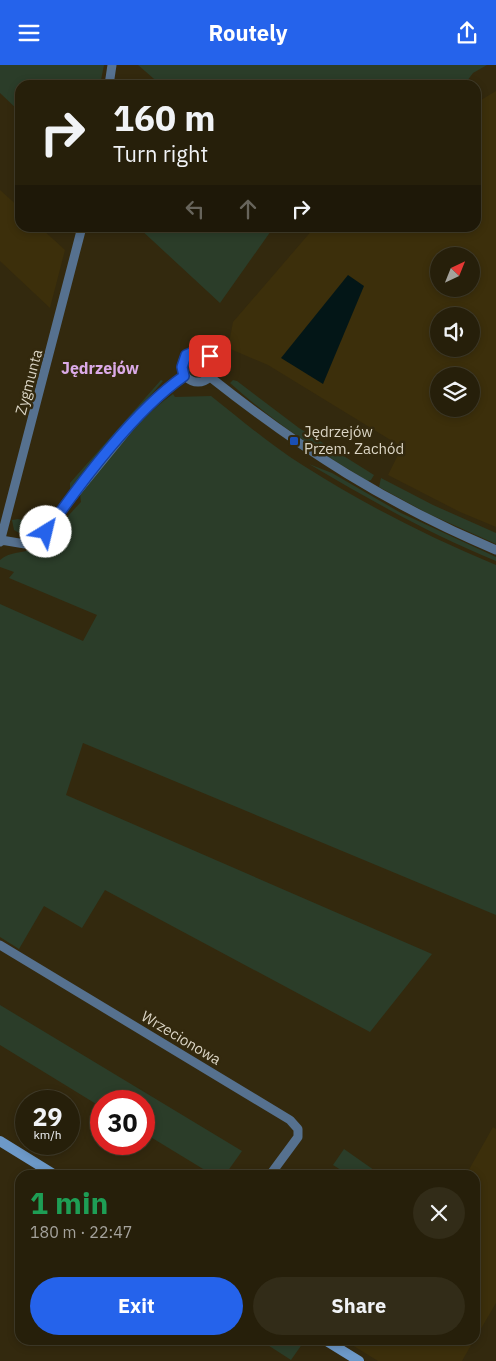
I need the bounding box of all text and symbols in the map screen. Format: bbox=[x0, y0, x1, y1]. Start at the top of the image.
text: Routely bbox=[208, 18, 288, 47]
icon: menu bbox=[15, 19, 43, 47]
icon: share bbox=[453, 19, 481, 47]
text: 160 m bbox=[113, 95, 216, 141]
icon: right bbox=[30, 100, 95, 165]
text: Turn right bbox=[113, 139, 208, 168]
icon: left bbox=[181, 195, 209, 223]
icon: ahead bbox=[234, 195, 262, 223]
icon: right bbox=[287, 195, 315, 223]
north arrow bbox=[430, 247, 480, 297]
map controls bbox=[430, 247, 480, 417]
button: sound bbox=[430, 307, 480, 357]
pin bbox=[189, 335, 231, 377]
icon: arrive bbox=[196, 342, 224, 370]
street label: Zygmunta bbox=[11, 347, 46, 417]
district label: Jędrzejów bbox=[61, 358, 140, 378]
button: layers bbox=[430, 367, 480, 417]
place label: Jędrzejów Przem. Zachód bbox=[304, 422, 404, 458]
marker: Jędrzejów Przem. Zachód bbox=[288, 435, 300, 447]
position arrow bbox=[19, 505, 71, 557]
street label: Wrzecionowa bbox=[138, 1006, 225, 1069]
speed limit sign: 30 bbox=[90, 1090, 155, 1155]
text: 29 bbox=[32, 1100, 63, 1133]
text: km/h bbox=[33, 1127, 62, 1142]
text: 1 min bbox=[30, 1183, 108, 1222]
button: close bbox=[413, 1187, 465, 1239]
text: 180 m · 22:47 bbox=[30, 1222, 132, 1242]
button: Exit bbox=[30, 1277, 243, 1335]
button: Share bbox=[253, 1277, 465, 1335]

